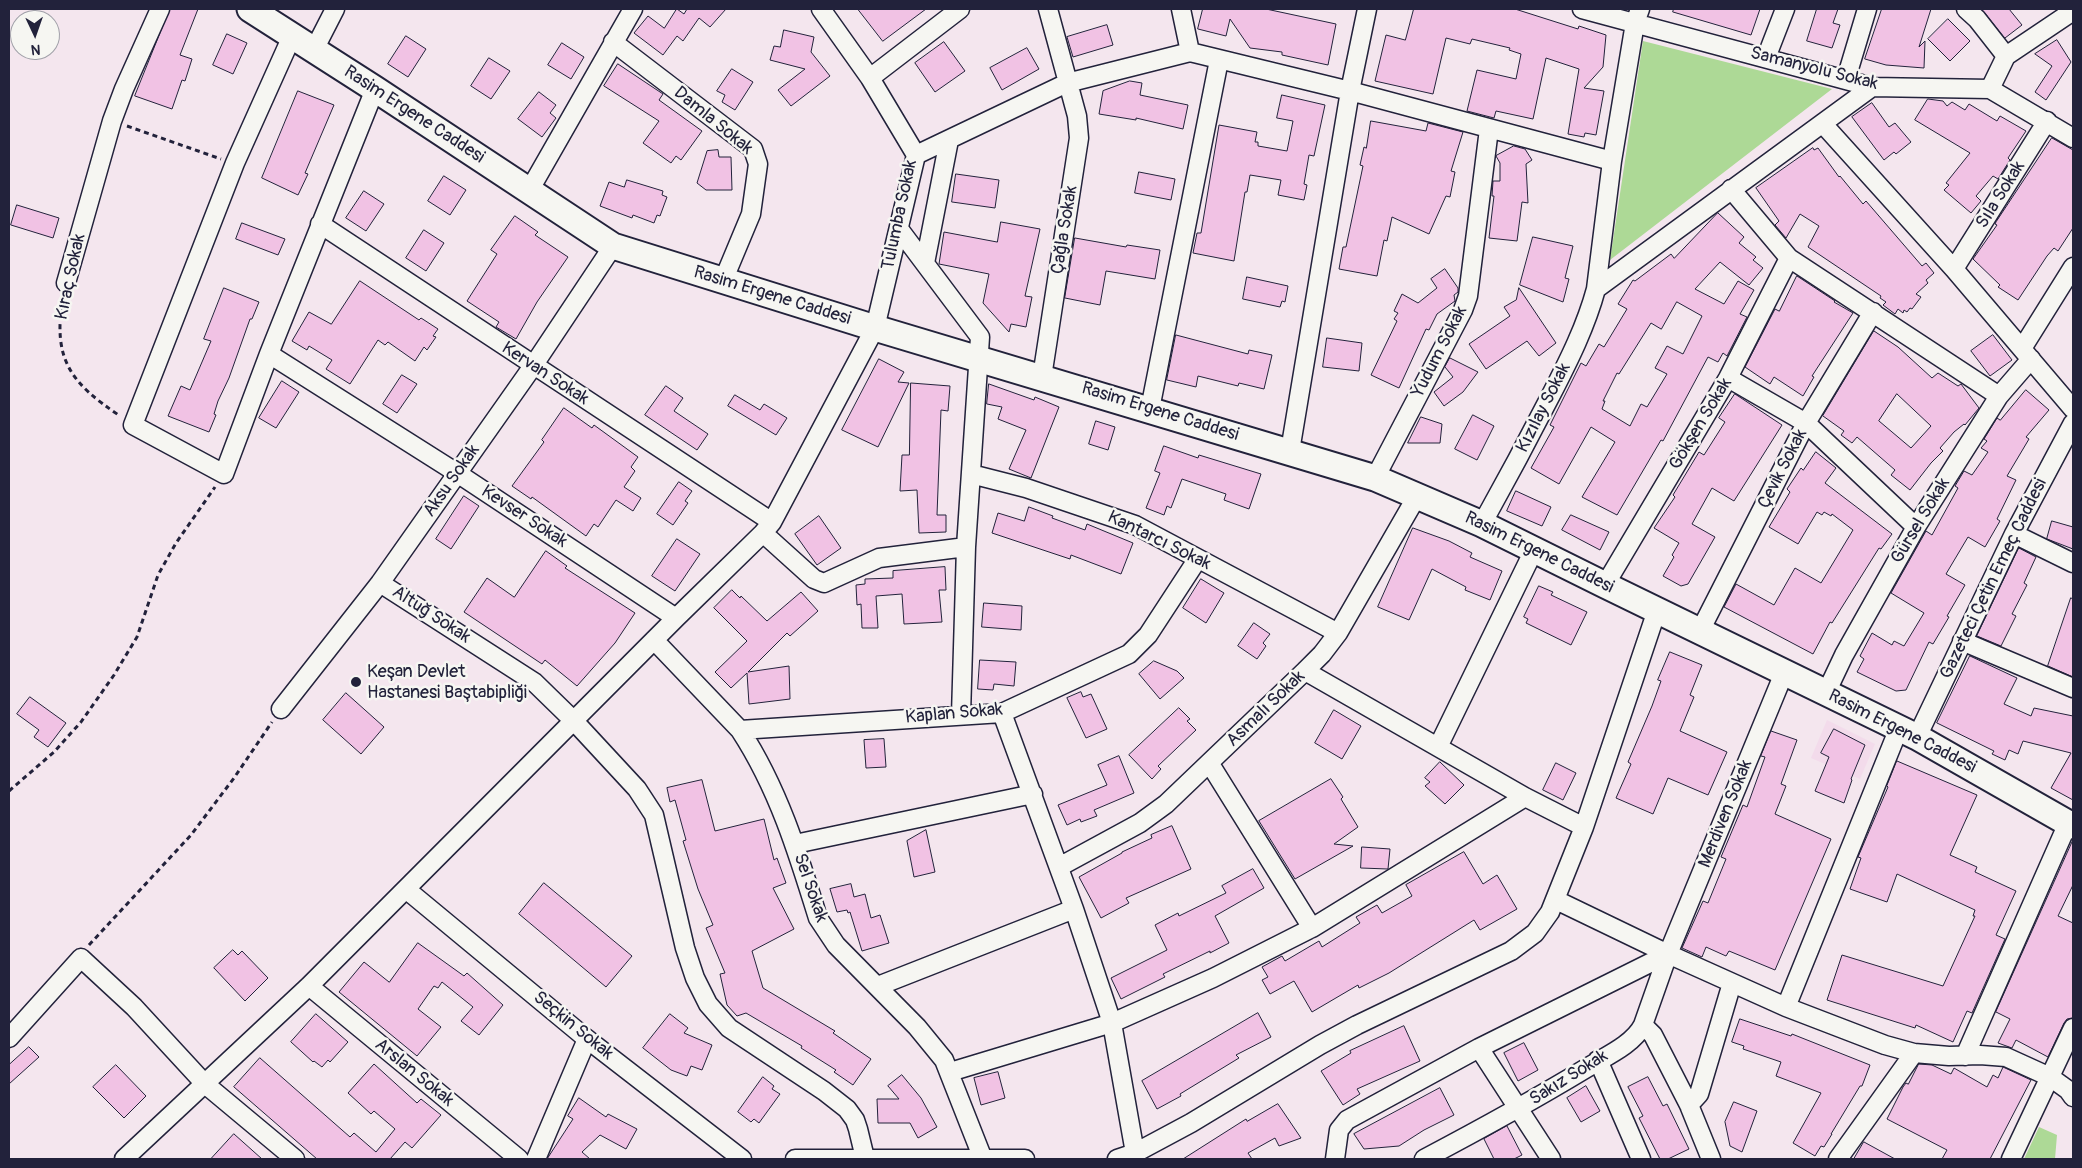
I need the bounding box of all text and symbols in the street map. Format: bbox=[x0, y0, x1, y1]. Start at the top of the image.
north arrow bbox=[10, 10, 60, 60]
text: N bbox=[31, 41, 41, 58]
street label: Samanyolu Sokak bbox=[1748, 43, 1880, 95]
street label: Rasim Ergene Caddesi bbox=[340, 61, 488, 169]
street label: Damla Sokak bbox=[669, 82, 757, 160]
street label: Sıla Sokak bbox=[1972, 157, 2030, 233]
street label: Tulumba Sokak bbox=[878, 158, 922, 272]
street label: Çağla Sokak bbox=[1047, 184, 1083, 276]
street label: Kıraç Sokak bbox=[51, 232, 91, 322]
street label: Rasim Ergene Caddesi bbox=[691, 262, 853, 330]
street label: Yudum Sokak bbox=[1408, 303, 1472, 401]
street label: Kervan Sokak bbox=[497, 338, 593, 410]
street label: Kızılay Sokak bbox=[1512, 360, 1576, 456]
street label: Gökşen Sokak bbox=[1665, 374, 1737, 474]
street label: Rasim Ergene Caddesi bbox=[1079, 378, 1241, 446]
street label: Çevik Sokak bbox=[1754, 426, 1812, 512]
street label: Aksu Sokak bbox=[419, 441, 485, 521]
street label: Gürsel Sokak bbox=[1887, 474, 1955, 568]
street label: Gazeteci Çetin Emeç Caddesi bbox=[1936, 475, 2052, 683]
street label: Kevser Sokak bbox=[477, 481, 571, 553]
street label: Kantarcı Sokak bbox=[1104, 507, 1214, 575]
street label: Rasim Ergene Caddesi bbox=[1461, 508, 1617, 598]
street label: Altuğ Sokak bbox=[388, 582, 474, 648]
place label: Keşan Devlet Hastanesi Baştabipliği bbox=[367, 661, 527, 704]
street label: Asmalı Sokak bbox=[1222, 666, 1310, 752]
marker: Keşan Devlet Hastanesi Baştabipliği bbox=[349, 675, 363, 689]
street label: Rasim Ergene Caddesi bbox=[1824, 685, 1980, 779]
street label: Kaplan Sokak bbox=[905, 699, 1003, 729]
street label: Merdiven Sokak bbox=[1695, 757, 1757, 871]
street label: Sel Sokak bbox=[788, 851, 832, 925]
street label: Seçkin Sokak bbox=[529, 987, 617, 1065]
street label: Arslan Sokak bbox=[370, 1034, 458, 1112]
street label: Sakız Sokak bbox=[1526, 1046, 1612, 1110]

